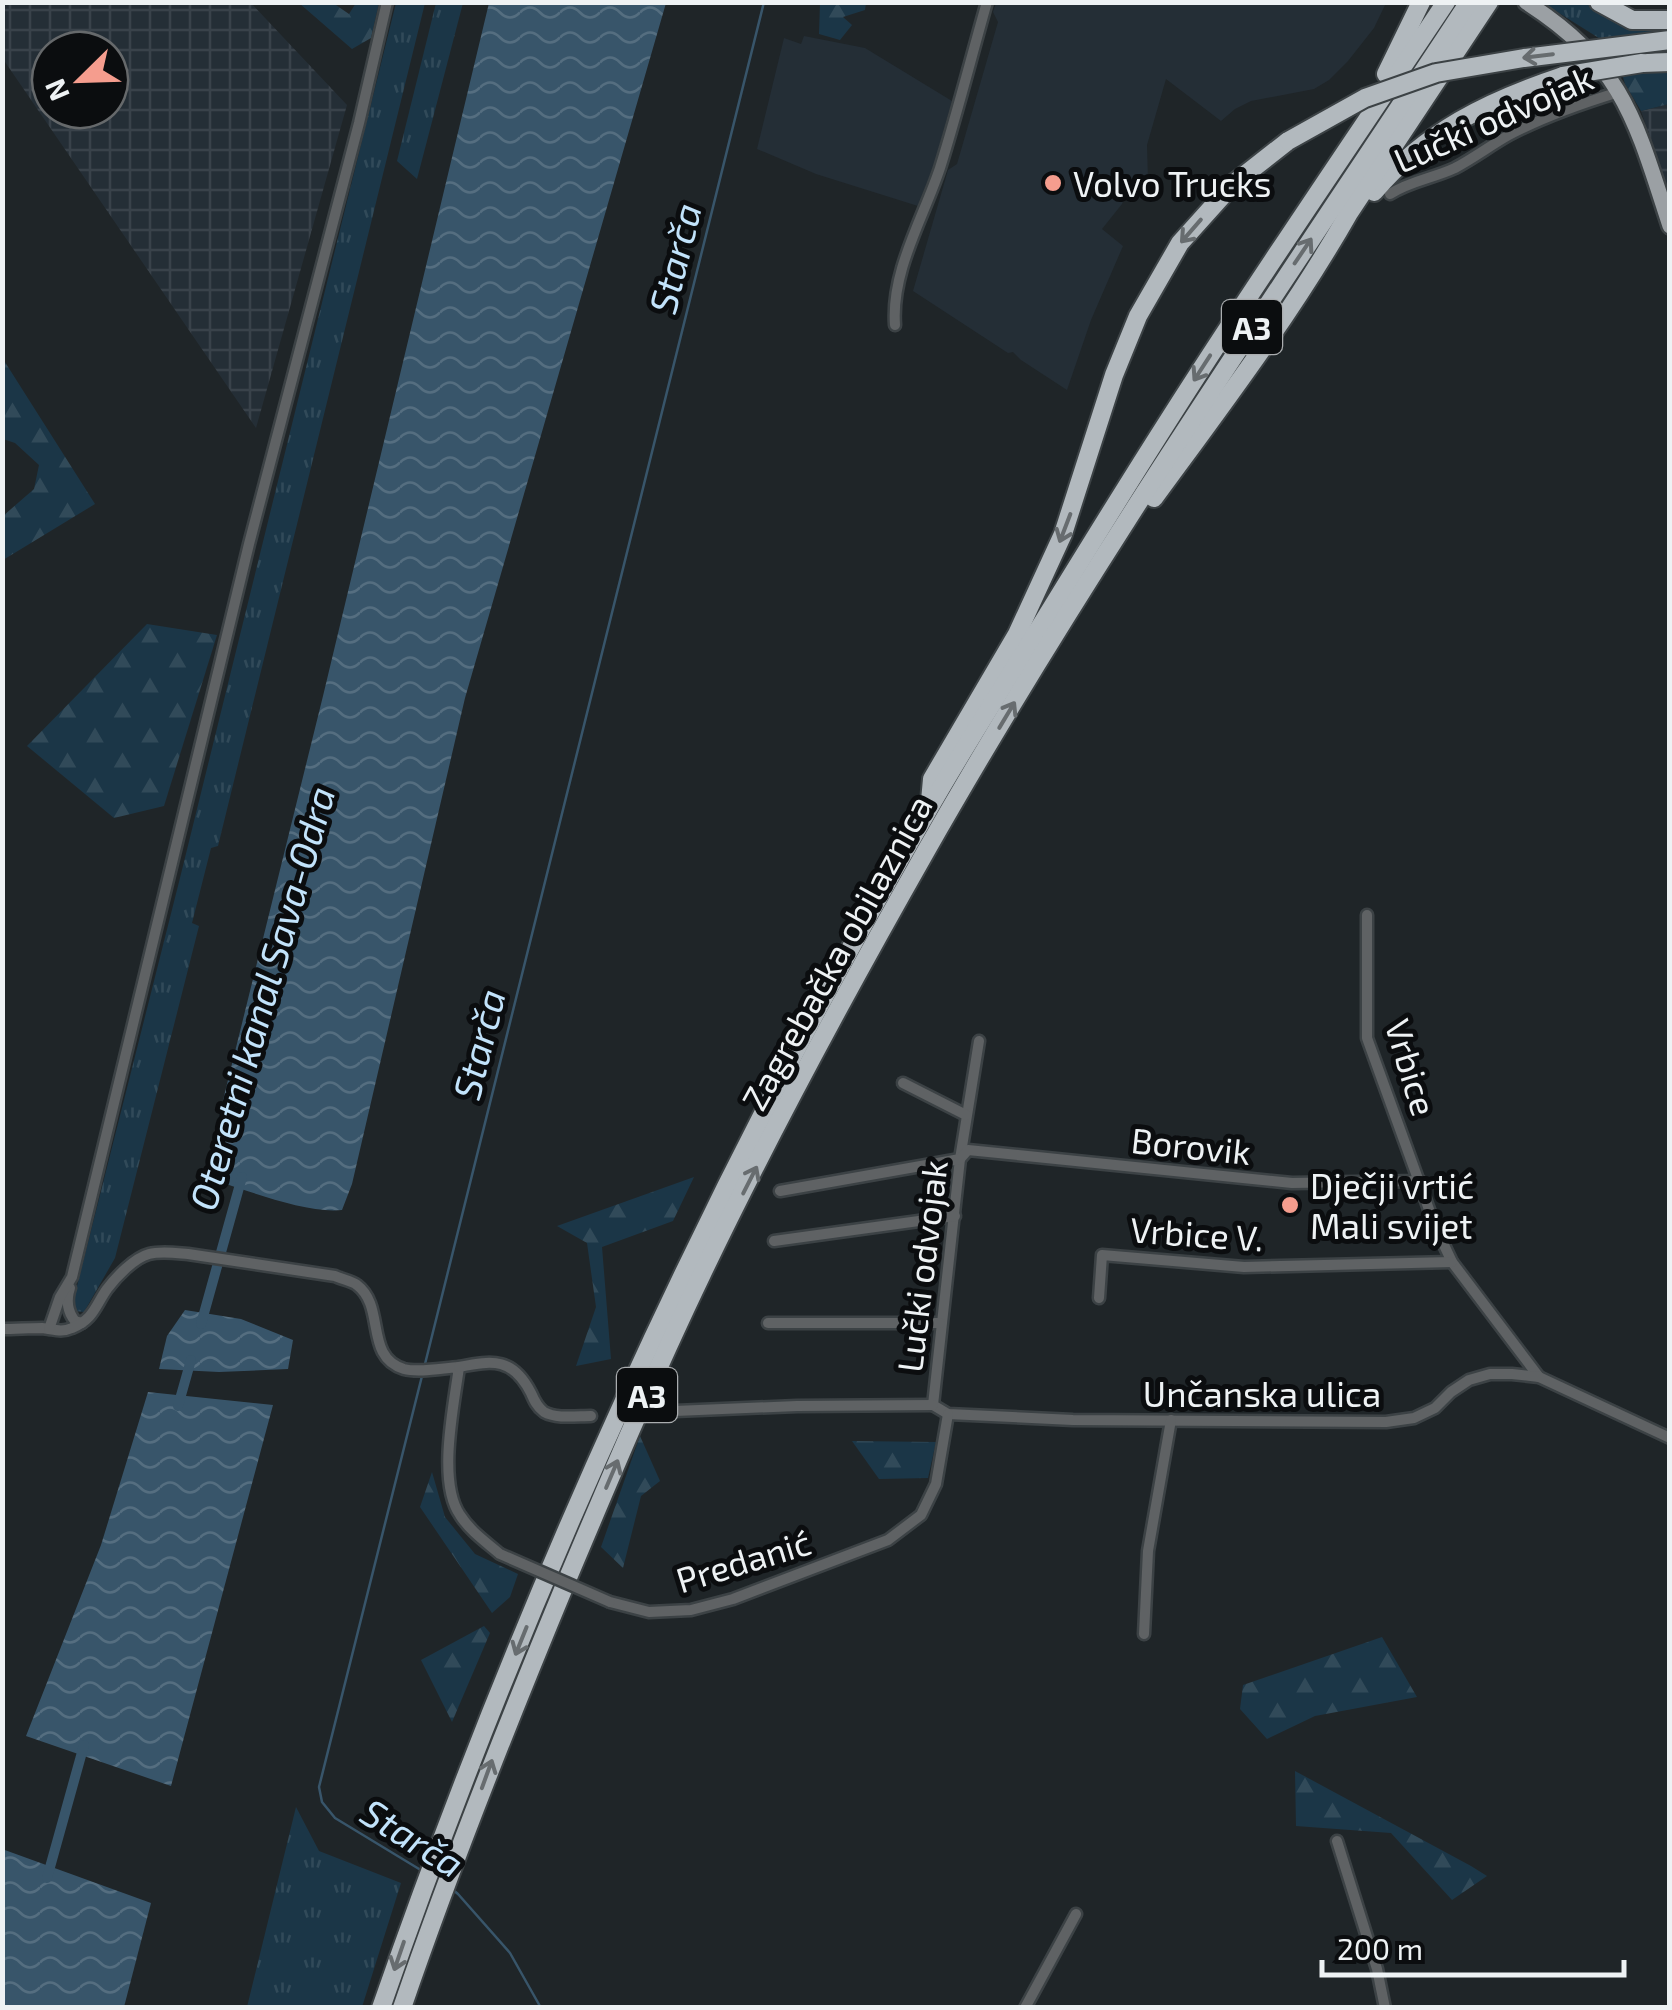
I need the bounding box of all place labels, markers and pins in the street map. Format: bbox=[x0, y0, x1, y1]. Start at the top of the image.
place label: Volvo Trucks bbox=[1073, 162, 1272, 204]
marker: Volvo Trucks bbox=[1042, 172, 1064, 194]
place label: Dječji vrtić Mali svijet bbox=[1310, 1164, 1474, 1246]
marker: Dječji vrtić Mali svijet bbox=[1279, 1194, 1301, 1216]

